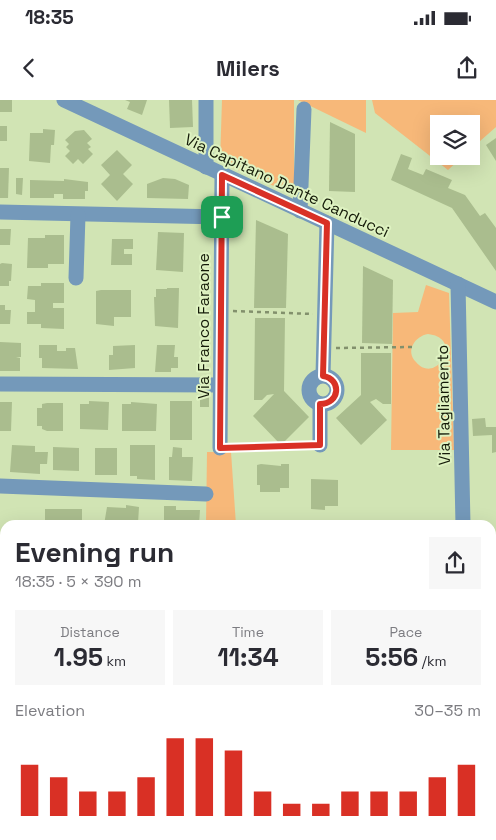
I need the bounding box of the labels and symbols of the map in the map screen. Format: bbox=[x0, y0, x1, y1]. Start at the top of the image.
street label: Via Capitano Dante Canducci bbox=[181, 129, 393, 242]
pin bbox=[201, 196, 243, 238]
street label: Via Franco Faraone bbox=[193, 253, 214, 399]
street label: Via Tagliamento bbox=[432, 344, 455, 466]

